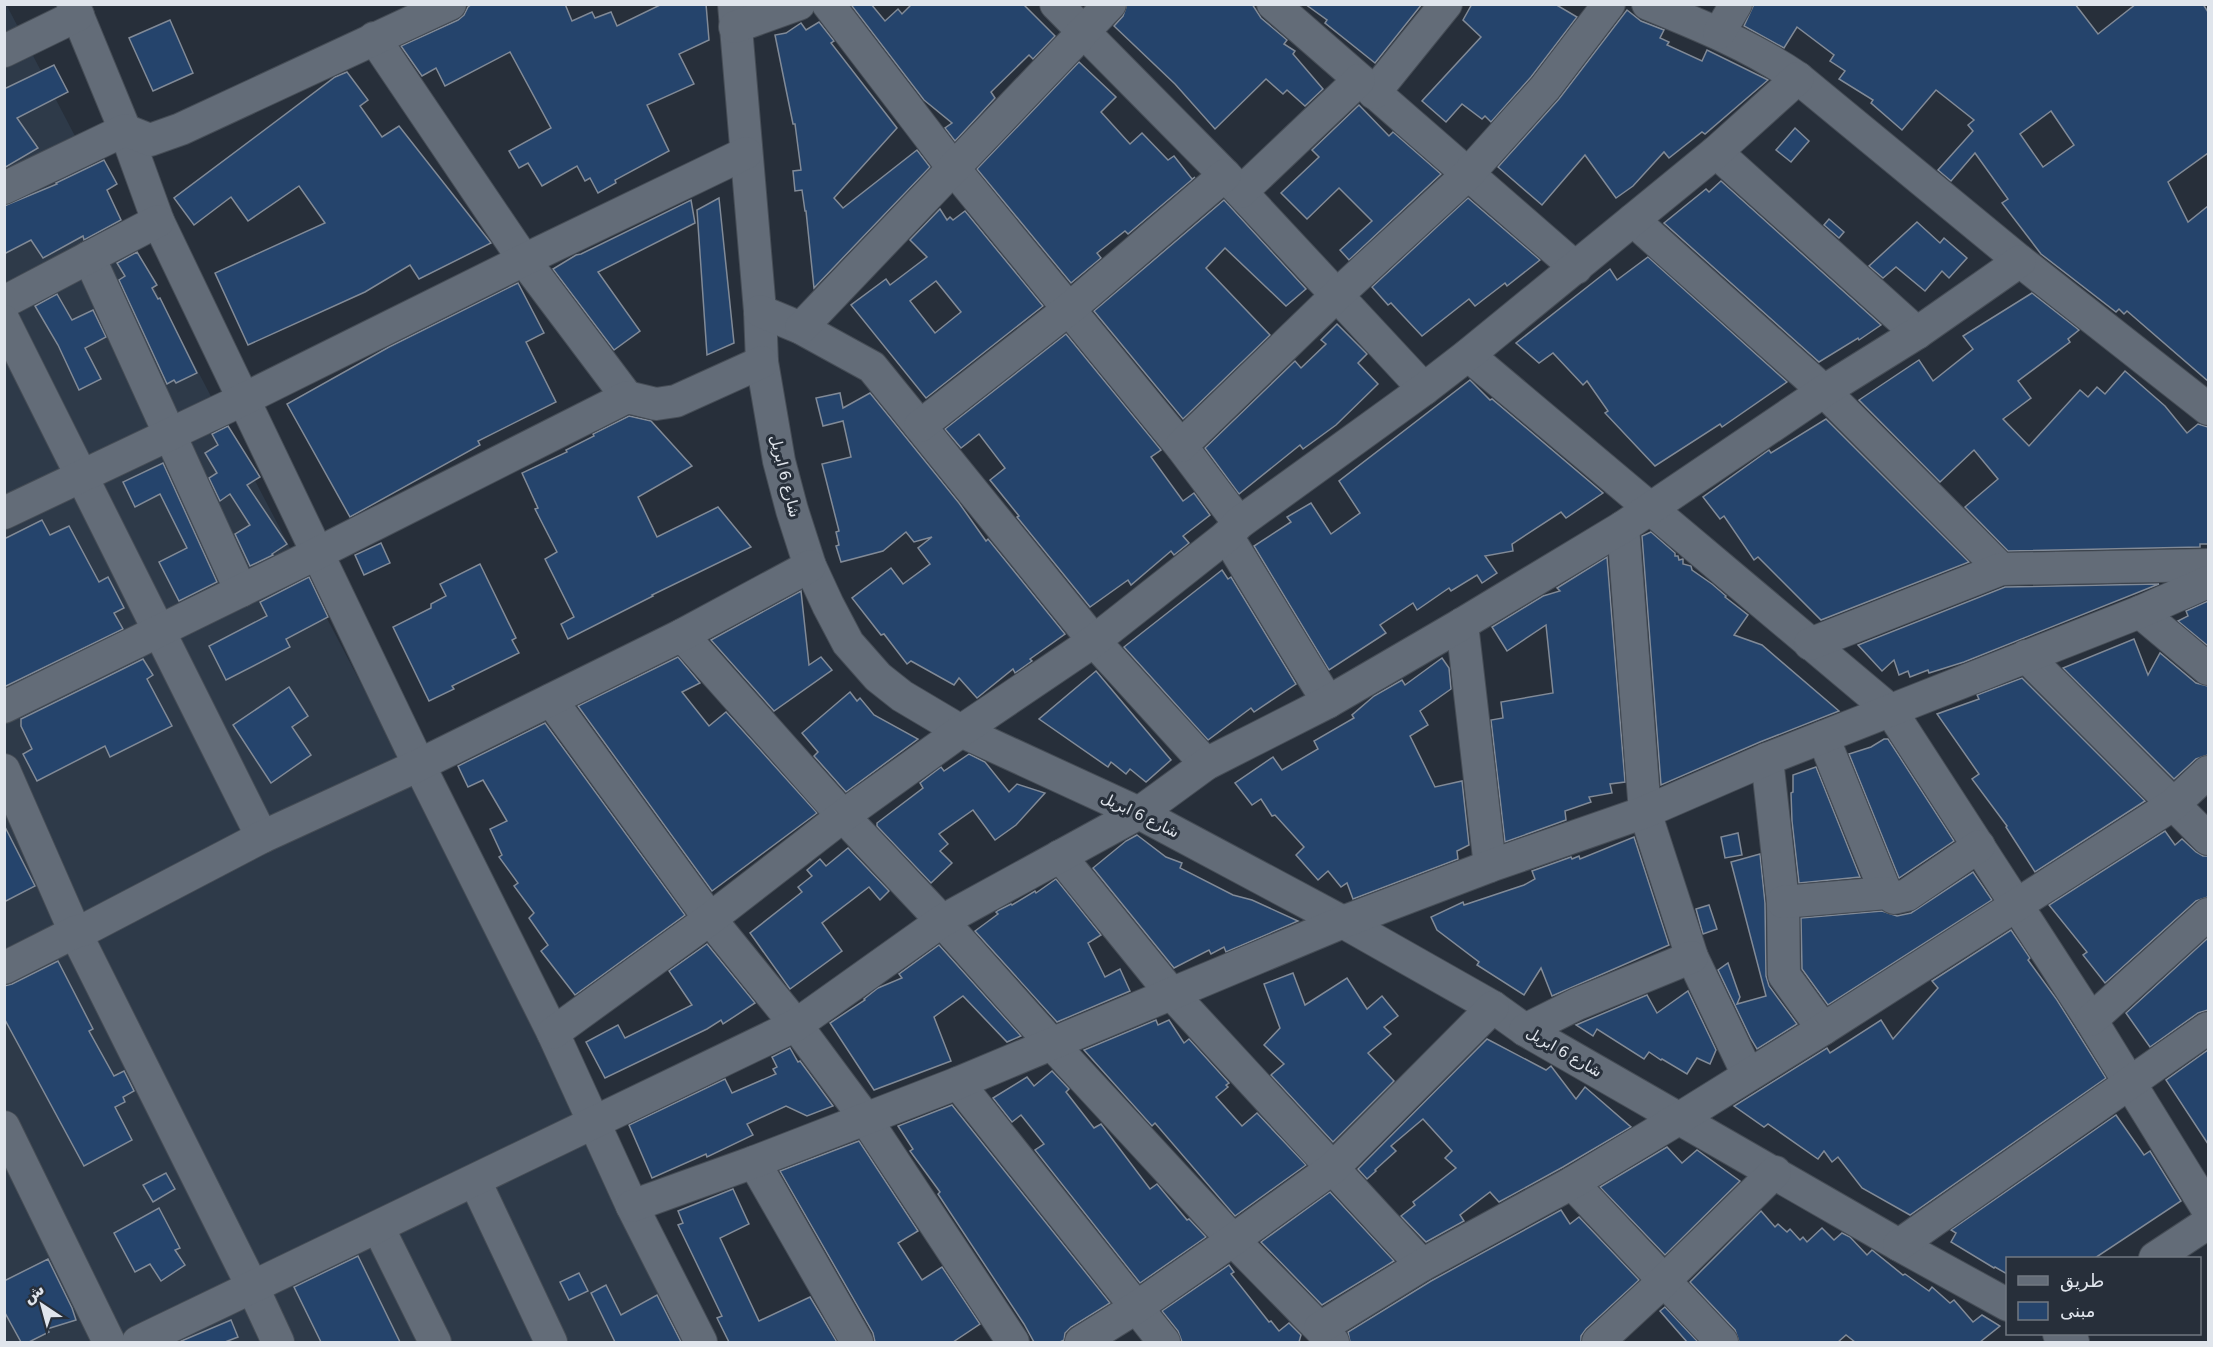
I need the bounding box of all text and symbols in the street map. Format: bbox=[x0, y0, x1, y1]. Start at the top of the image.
street label: شارع 6 ابريل bbox=[766, 433, 804, 519]
street label: شارع 6 ابريل bbox=[1098, 788, 1182, 842]
street label: شارع 6 ابريل bbox=[1523, 1023, 1605, 1081]
legend bbox=[2006, 1257, 2201, 1335]
text: طريق bbox=[2060, 1270, 2104, 1292]
north arrow bbox=[12, 1275, 72, 1335]
text: ش bbox=[19, 1279, 48, 1307]
text: مبنى bbox=[2060, 1300, 2096, 1321]

